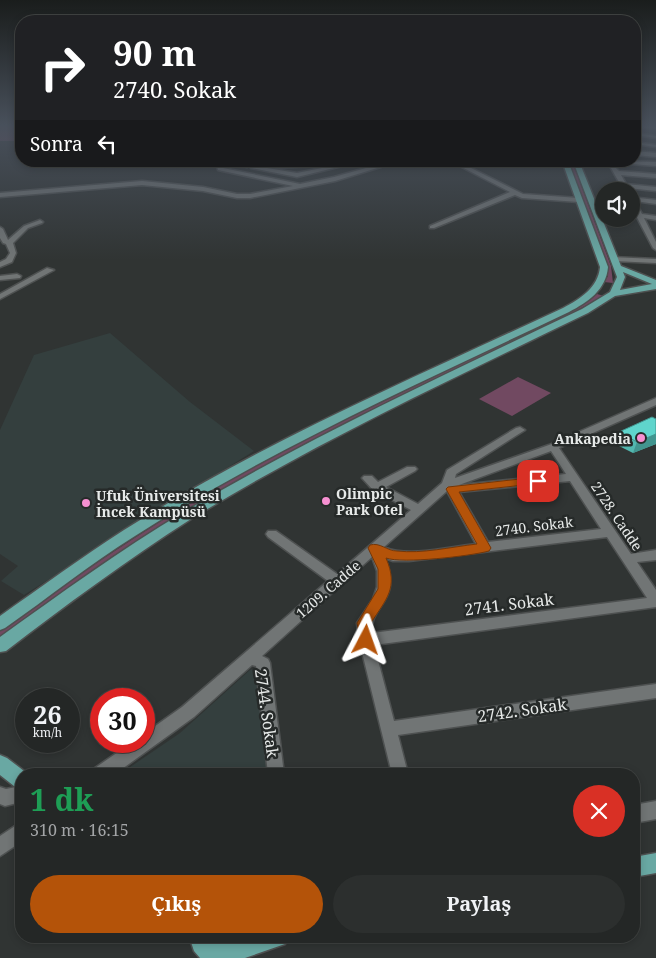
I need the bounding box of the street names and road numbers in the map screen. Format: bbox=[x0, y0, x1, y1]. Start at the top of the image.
street label: 2728. Cadde bbox=[587, 478, 647, 554]
street label: 2740. Sokak bbox=[494, 512, 575, 540]
street label: 1209. Cadde bbox=[292, 556, 364, 622]
street label: 2741. Sokak bbox=[463, 588, 555, 620]
street label: 2744. Sokak bbox=[250, 667, 284, 760]
street label: 2742. Sokak bbox=[476, 693, 569, 727]

